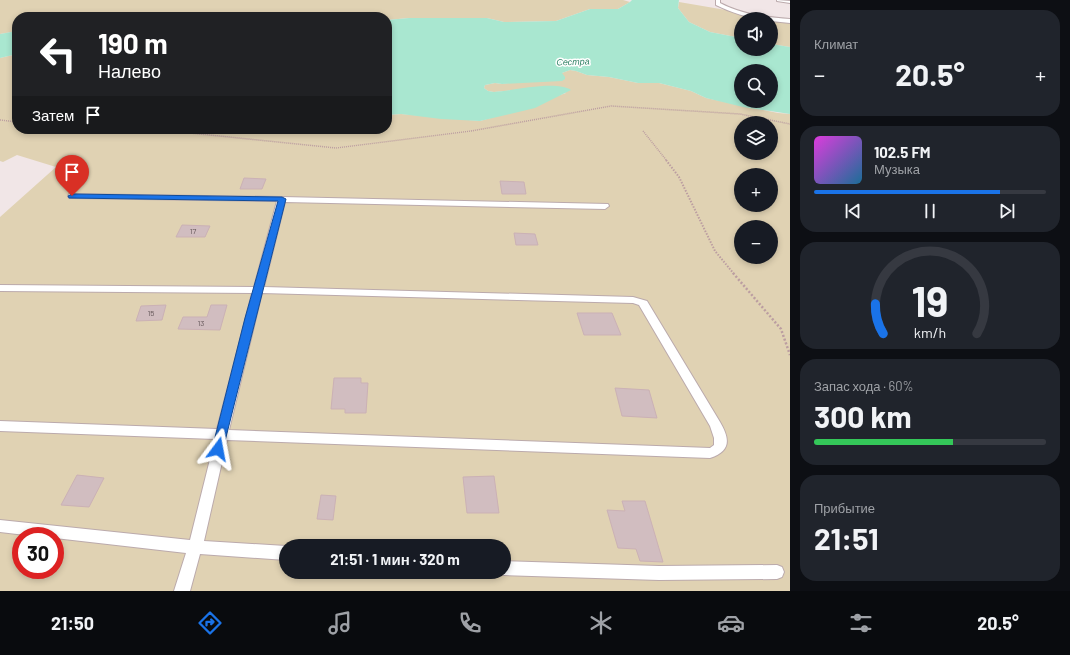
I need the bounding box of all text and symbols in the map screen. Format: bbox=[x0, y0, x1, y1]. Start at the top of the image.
map controls bbox=[734, 12, 778, 264]
button: sound bbox=[734, 12, 778, 56]
text: 190 m bbox=[98, 26, 168, 60]
icon: left bbox=[32, 28, 84, 80]
text: Климат bbox=[814, 36, 858, 52]
water label: Сестра bbox=[556, 55, 590, 68]
text: 20.5° bbox=[895, 56, 965, 92]
text: Налево bbox=[98, 60, 161, 82]
text: − bbox=[814, 61, 825, 87]
text: + bbox=[1035, 61, 1046, 87]
button: search bbox=[734, 64, 778, 108]
icon: arrive bbox=[82, 104, 104, 126]
text: Затем bbox=[32, 106, 74, 124]
button: layers bbox=[734, 116, 778, 160]
text: 102.5 FM bbox=[874, 143, 931, 161]
pin bbox=[55, 155, 89, 196]
icon: arrive bbox=[61, 161, 83, 183]
text: Музыка bbox=[874, 161, 920, 177]
button: + bbox=[734, 168, 778, 212]
icon: previous bbox=[842, 200, 864, 222]
icon: pause bbox=[919, 200, 941, 222]
icon: next bbox=[996, 200, 1018, 222]
button: − bbox=[734, 220, 778, 264]
house number: 17 bbox=[190, 226, 197, 236]
text: 19 bbox=[912, 274, 948, 324]
house number: 15 bbox=[148, 308, 154, 318]
house number: 13 bbox=[198, 318, 204, 328]
text: km/h bbox=[914, 323, 946, 340]
text: Запас хода · 60% bbox=[814, 378, 914, 394]
text: 300 km bbox=[814, 398, 911, 434]
position arrow bbox=[197, 428, 239, 470]
text: Прибытие bbox=[814, 500, 875, 516]
text: 21:51 bbox=[814, 520, 879, 556]
speed limit sign: 30 bbox=[12, 527, 64, 579]
text: 21:51 · 1 мин · 320 m bbox=[330, 550, 460, 568]
icon: directions bbox=[196, 609, 224, 637]
icon: music bbox=[326, 609, 354, 637]
icon: phone bbox=[456, 609, 484, 637]
icon: climate bbox=[587, 609, 615, 637]
icon: car bbox=[717, 609, 745, 637]
icon: filters bbox=[847, 609, 875, 637]
text: 21:50 bbox=[51, 612, 94, 634]
text: 20.5° bbox=[977, 612, 1019, 634]

